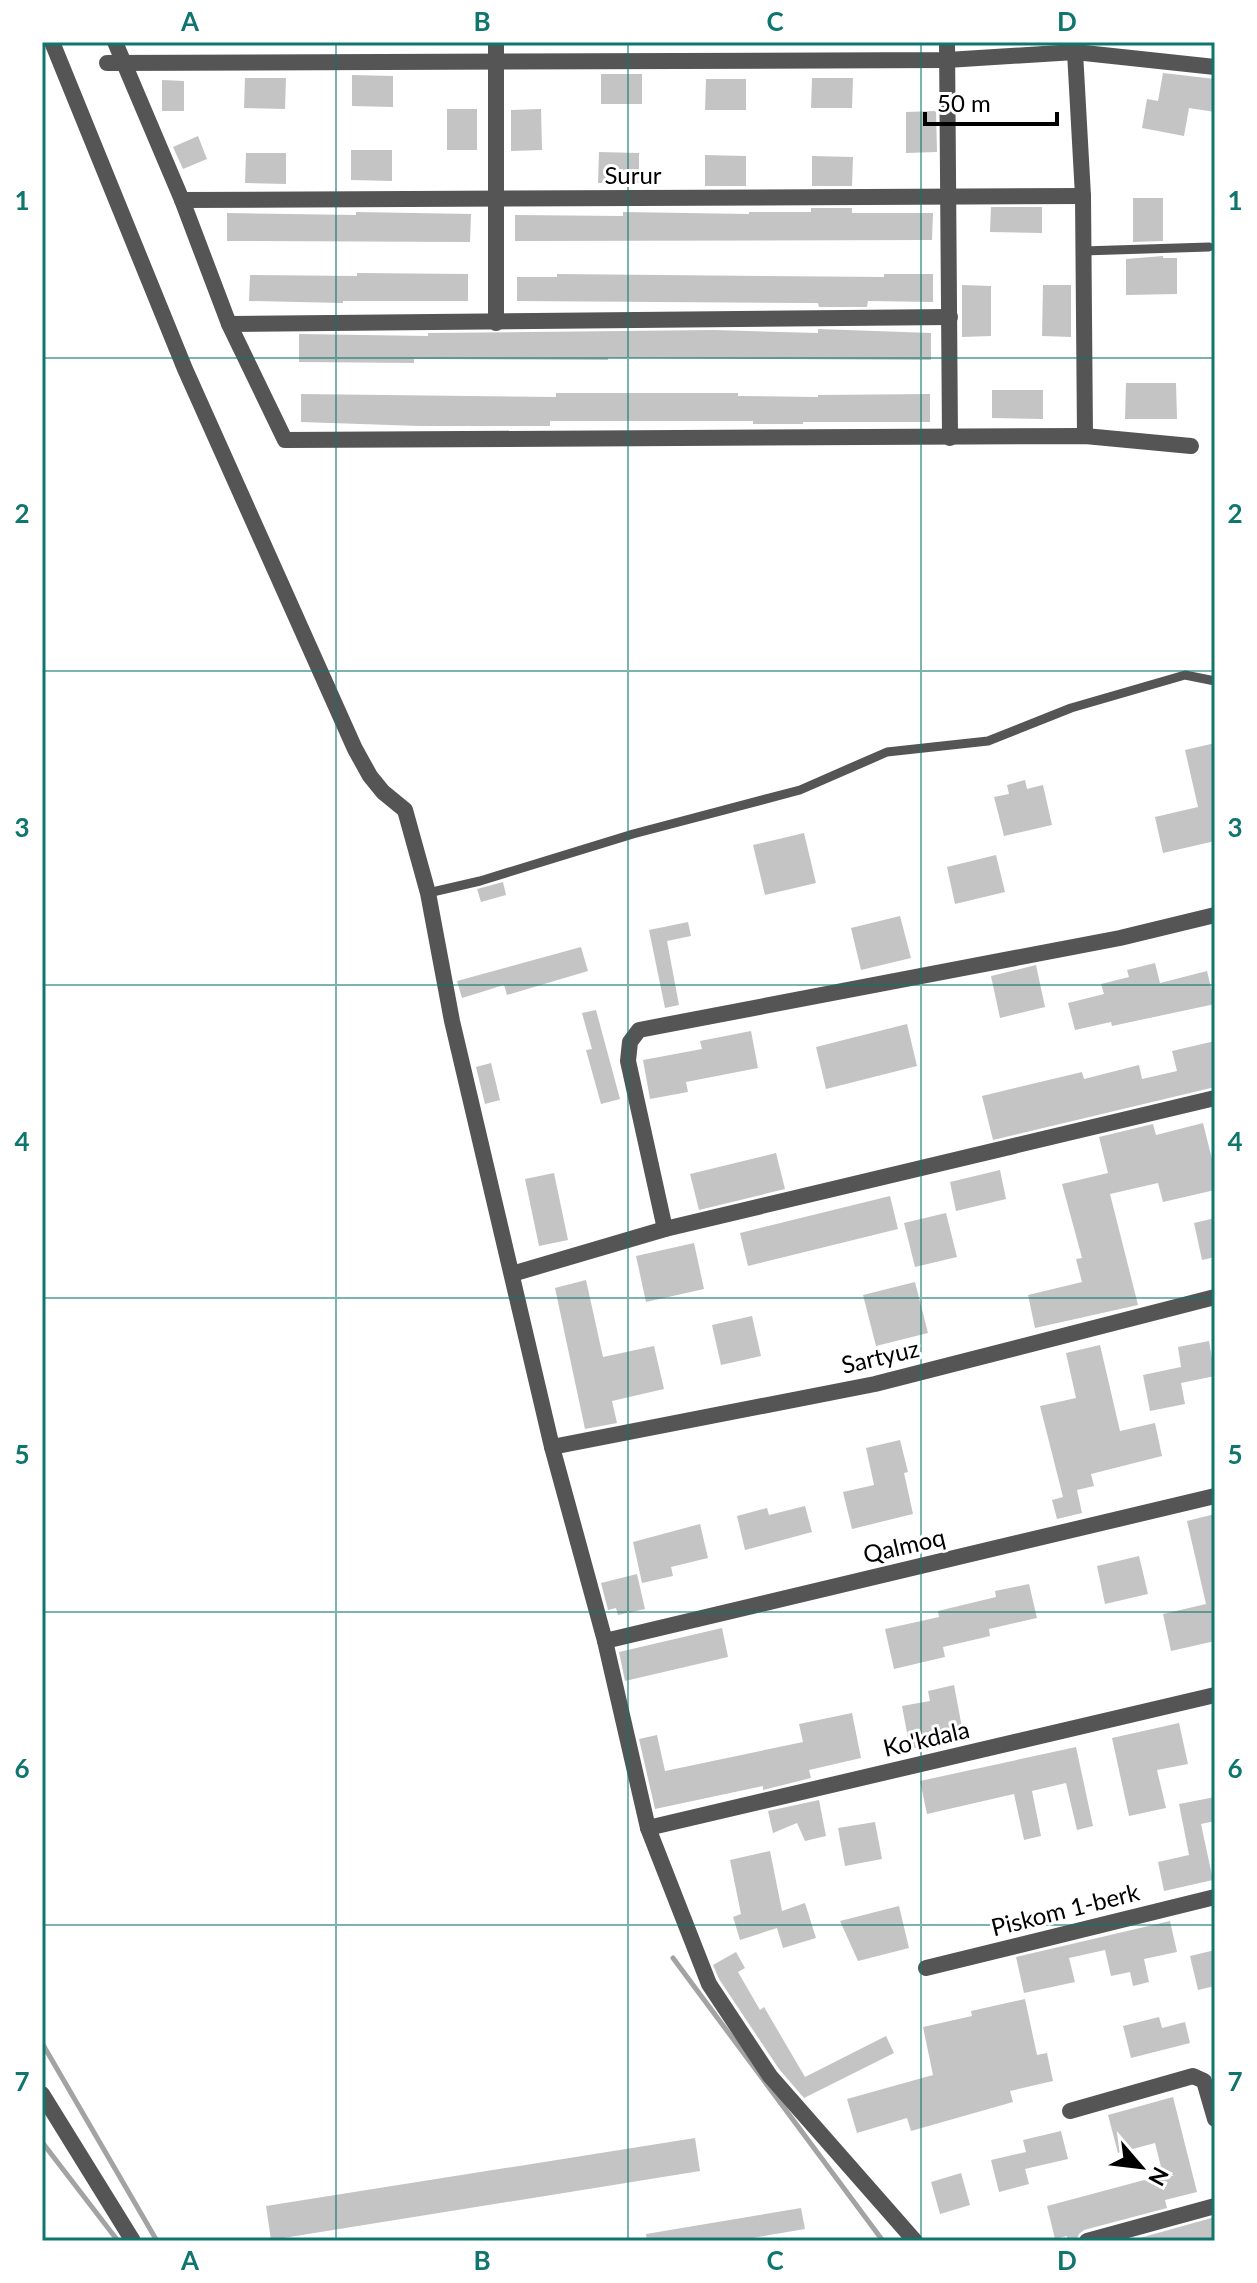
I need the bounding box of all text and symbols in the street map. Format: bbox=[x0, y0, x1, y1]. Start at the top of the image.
text: A bbox=[180, 5, 200, 37]
text: B bbox=[473, 5, 491, 37]
text: C bbox=[766, 5, 784, 37]
text: D bbox=[1057, 5, 1077, 37]
scale bar bbox=[925, 76, 1057, 126]
text: 50 m bbox=[937, 88, 991, 117]
street label: Surur bbox=[604, 160, 662, 189]
text: 1 bbox=[14, 184, 30, 216]
text: 1 bbox=[1227, 184, 1243, 216]
text: 2 bbox=[14, 497, 30, 529]
text: 2 bbox=[1227, 497, 1243, 529]
text: 3 bbox=[14, 811, 30, 843]
text: 3 bbox=[1227, 811, 1243, 843]
text: 4 bbox=[14, 1125, 30, 1157]
text: 4 bbox=[1227, 1125, 1243, 1157]
street label: Sartyuz bbox=[838, 1333, 922, 1379]
text: 5 bbox=[14, 1438, 30, 1470]
text: 5 bbox=[1227, 1438, 1243, 1470]
street label: Qalmoq bbox=[860, 1522, 948, 1568]
street label: Ko'kdala bbox=[880, 1714, 972, 1762]
text: 6 bbox=[14, 1752, 30, 1784]
text: 6 bbox=[1227, 1752, 1243, 1784]
street label: Piskom 1-berk bbox=[988, 1876, 1143, 1941]
text: 7 bbox=[14, 2065, 30, 2097]
text: 7 bbox=[1227, 2065, 1243, 2097]
north arrow bbox=[1101, 2127, 1181, 2207]
text: N bbox=[1143, 2163, 1175, 2190]
text: A bbox=[180, 2244, 200, 2276]
text: B bbox=[473, 2244, 491, 2276]
text: C bbox=[766, 2244, 784, 2276]
text: D bbox=[1057, 2244, 1077, 2276]

